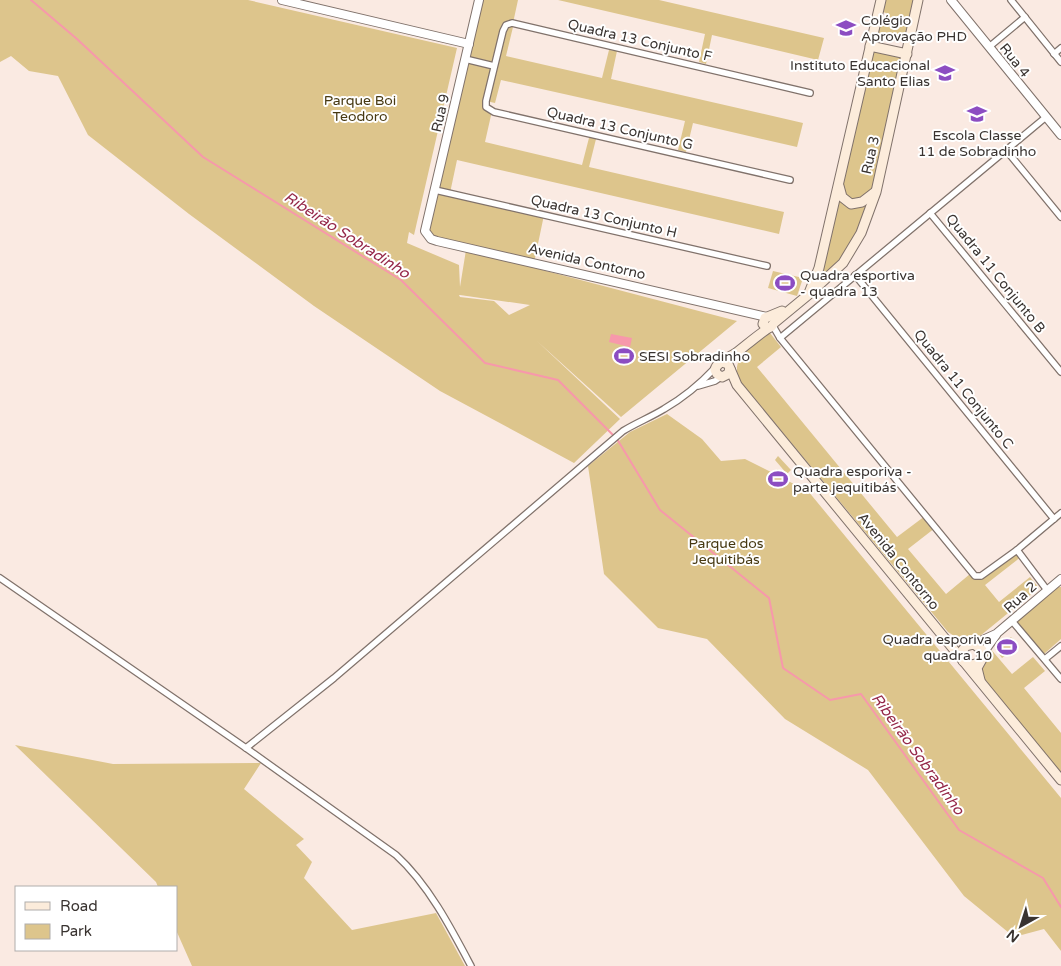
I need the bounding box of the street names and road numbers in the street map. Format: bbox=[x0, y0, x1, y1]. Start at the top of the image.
street label: Quadra 13 Conjunto F bbox=[566, 16, 714, 65]
street label: Rua 4 bbox=[996, 40, 1034, 81]
street label: Rua 9 bbox=[428, 92, 453, 134]
street label: Quadra 13 Conjunto G bbox=[545, 103, 695, 154]
street label: Rua 3 bbox=[858, 134, 883, 176]
street label: Quadra 13 Conjunto H bbox=[529, 191, 679, 242]
street label: Quadra 11 Conjunto B bbox=[942, 210, 1049, 336]
street label: Avenida Contorno bbox=[526, 240, 647, 283]
street label: Quadra 11 Conjunto C bbox=[910, 326, 1017, 453]
street label: Avenida Contorno bbox=[854, 509, 943, 613]
street label: Rua 2 bbox=[1000, 578, 1040, 617]

